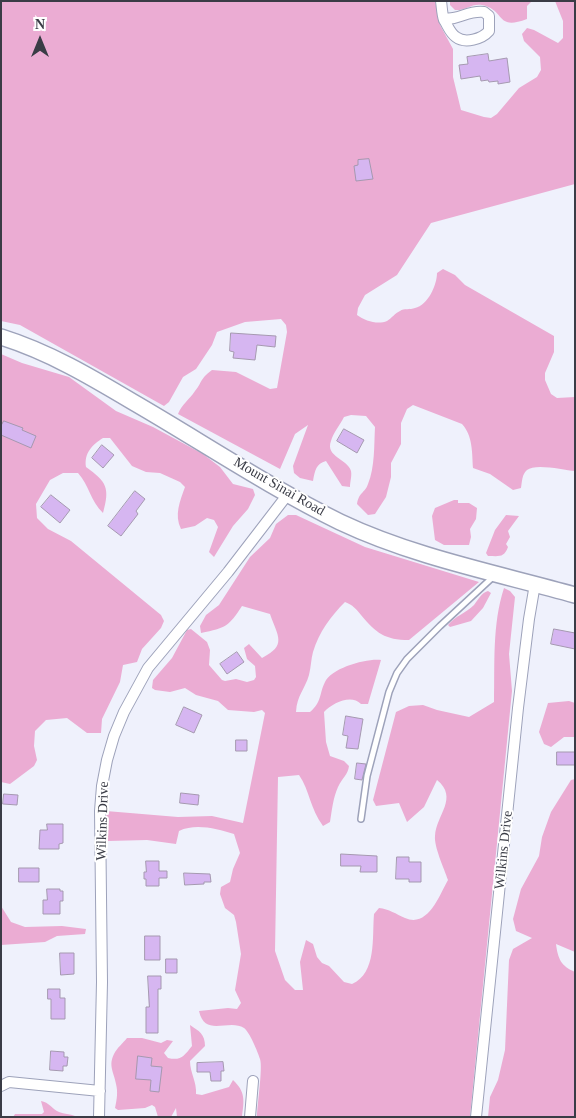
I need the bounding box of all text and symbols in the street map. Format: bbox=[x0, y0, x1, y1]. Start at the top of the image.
north arrow bbox=[15, 15, 65, 65]
text: N bbox=[35, 17, 45, 32]
street label: Mount Sinai Road bbox=[230, 454, 328, 520]
street label: Wilkins Drive bbox=[93, 781, 113, 861]
street label: Wilkins Drive bbox=[492, 810, 516, 890]

